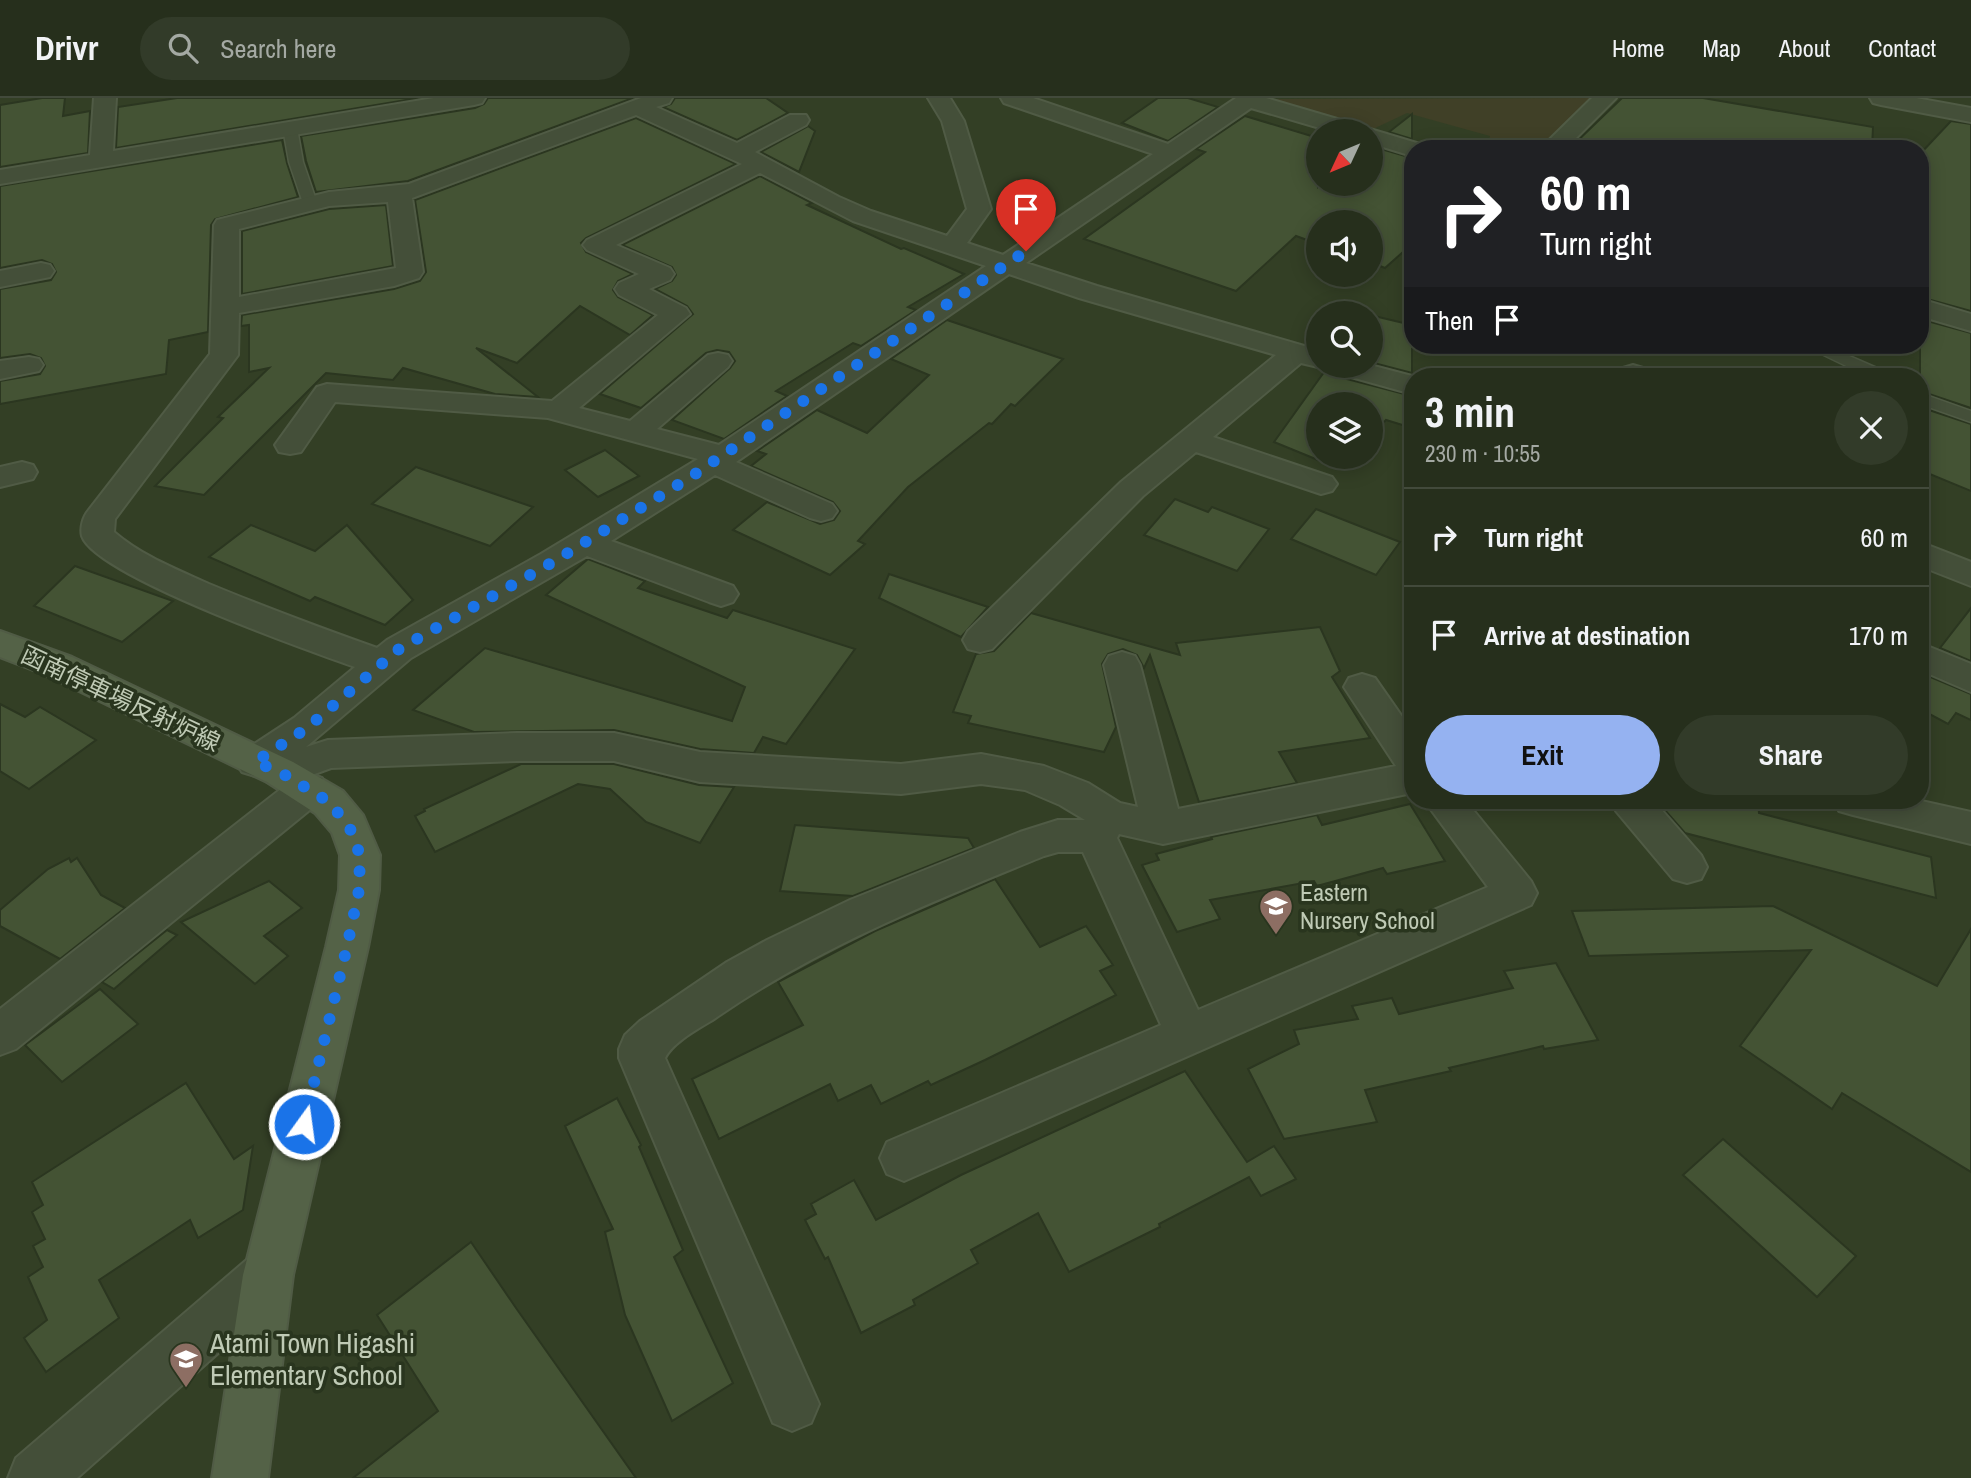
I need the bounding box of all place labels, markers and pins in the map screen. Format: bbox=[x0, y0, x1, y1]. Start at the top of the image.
pin bbox=[996, 179, 1056, 251]
place label: Eastern Nursery School bbox=[1300, 876, 1435, 936]
school or university icon: Eastern Nursery School bbox=[1257, 887, 1295, 936]
place label: Atami Town Higashi Elementary School bbox=[209, 1324, 415, 1394]
school or university icon: Atami Town Higashi Elementary School bbox=[167, 1340, 205, 1389]

